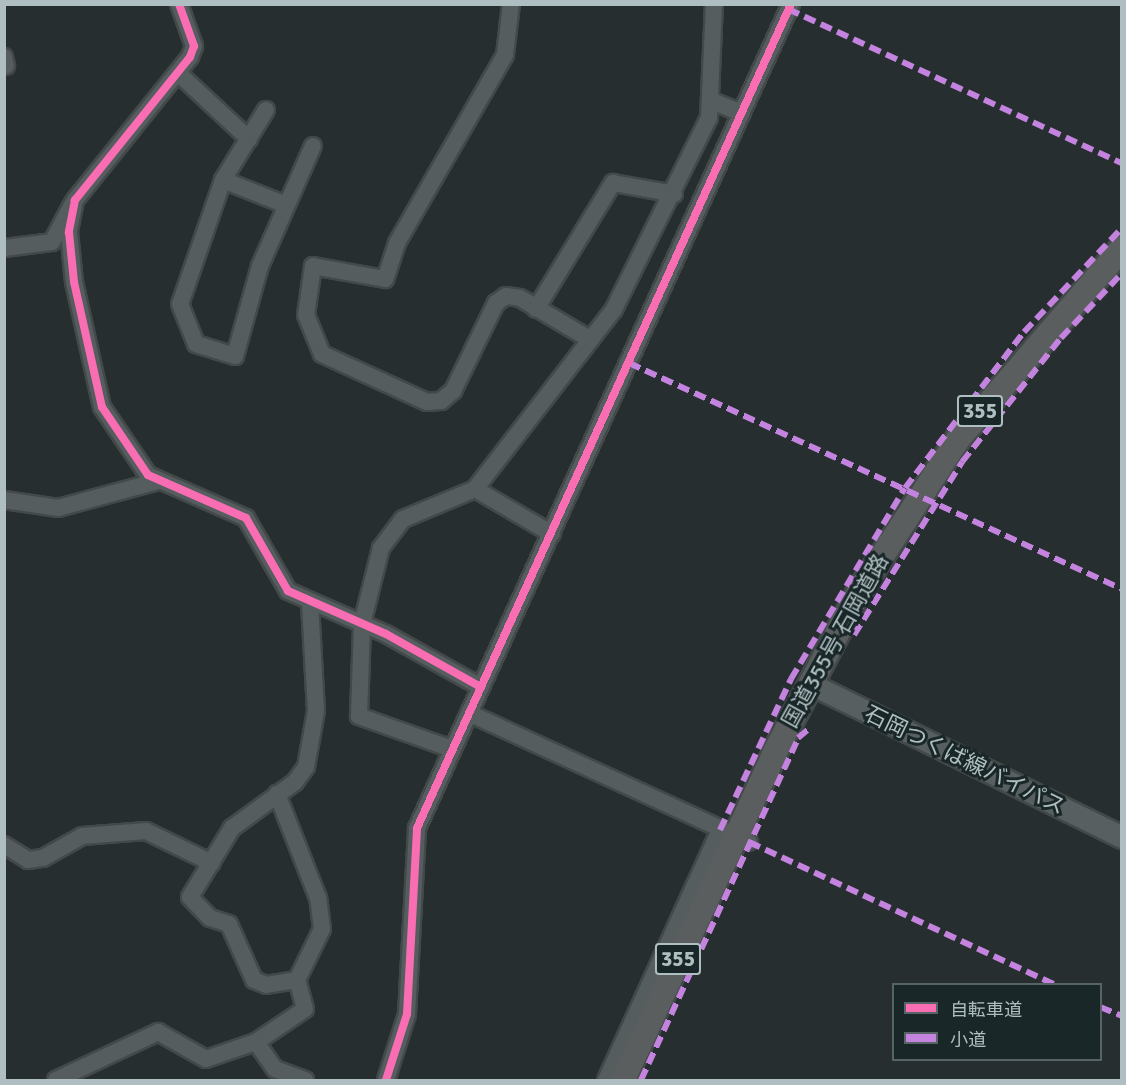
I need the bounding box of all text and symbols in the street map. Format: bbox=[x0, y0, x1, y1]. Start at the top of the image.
road number: 355 bbox=[956, 393, 1004, 429]
street label: 国道355号 石岡道路 bbox=[776, 550, 894, 732]
street label: 石岡つくば線バイパス bbox=[860, 700, 1070, 820]
road number: 355 bbox=[654, 941, 702, 977]
legend bbox=[892, 983, 1102, 1061]
text: 自転車道 bbox=[950, 999, 1022, 1021]
text: 小道 bbox=[950, 1029, 986, 1051]

